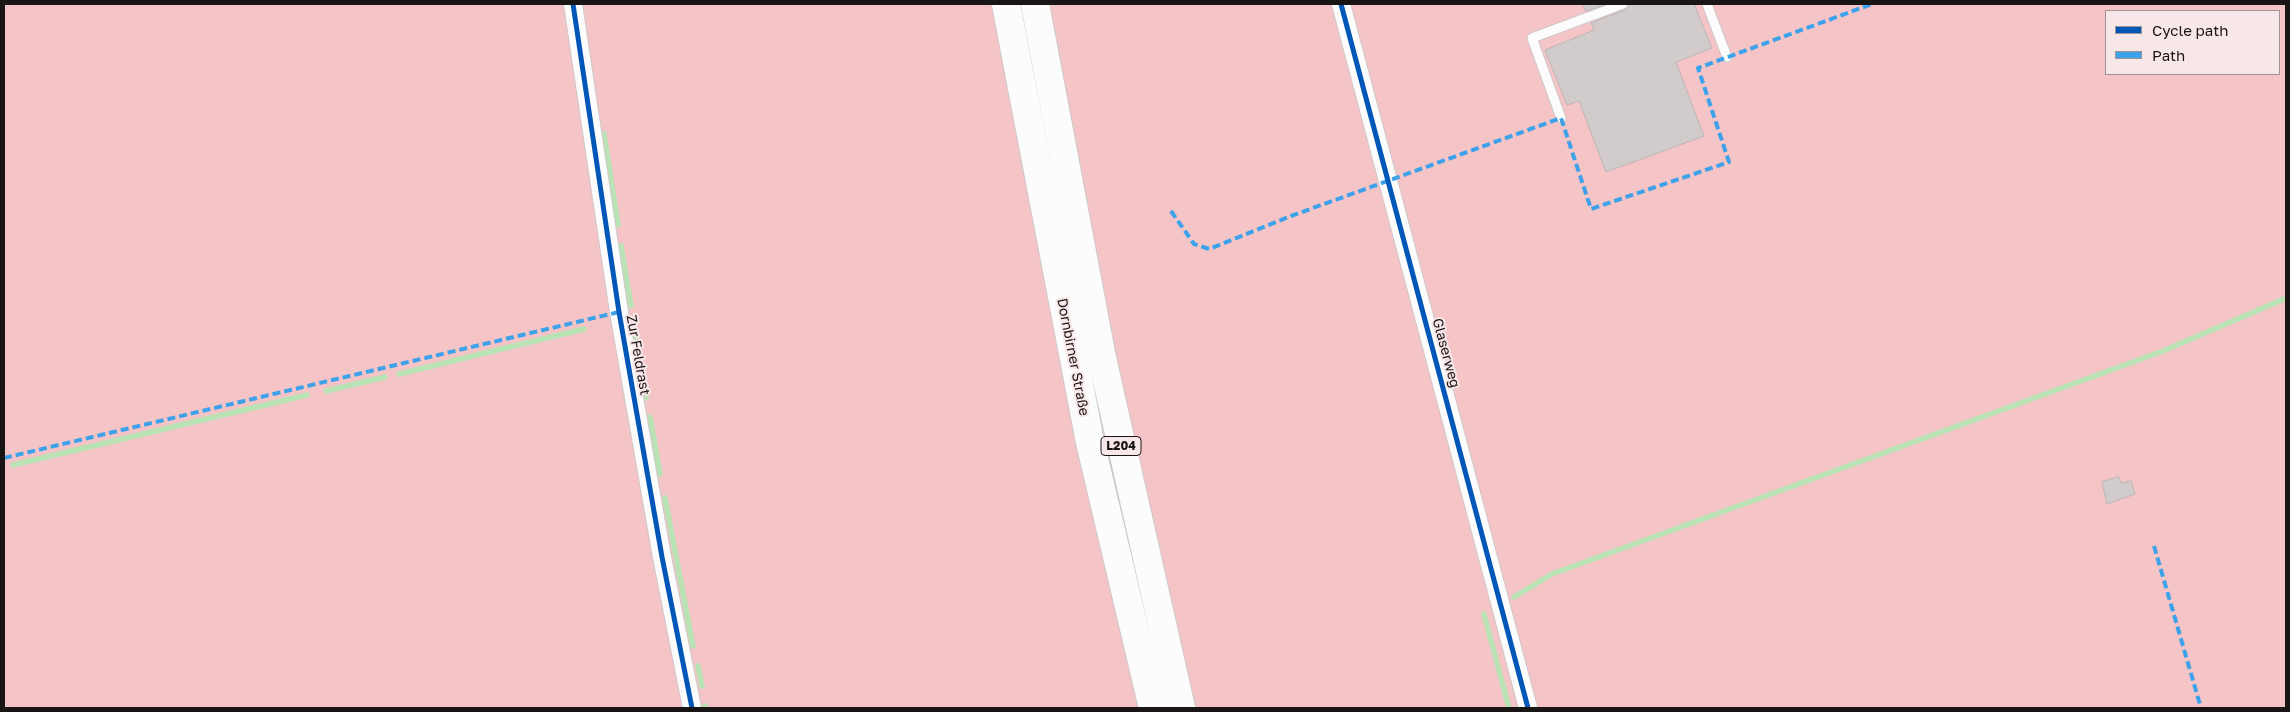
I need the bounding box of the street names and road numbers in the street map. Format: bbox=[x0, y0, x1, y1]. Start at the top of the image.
street label: Dornbirner Straße bbox=[1053, 297, 1093, 417]
street label: Zur Feldrast bbox=[623, 314, 653, 396]
street label: Glaserweg bbox=[1429, 316, 1463, 390]
road number: L204 bbox=[1101, 436, 1141, 456]

